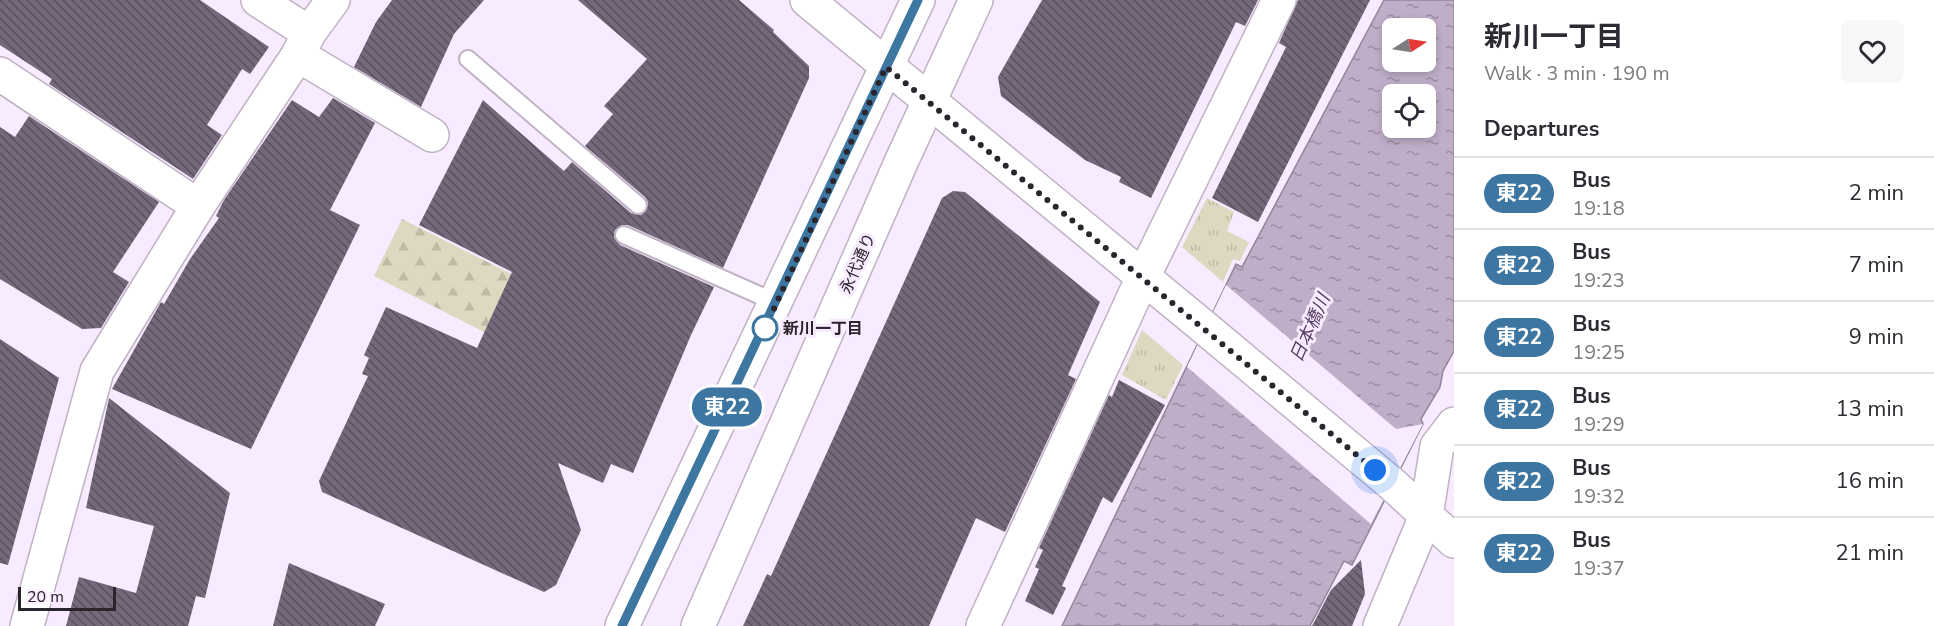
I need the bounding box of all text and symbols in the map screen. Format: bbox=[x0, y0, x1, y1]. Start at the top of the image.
north arrow bbox=[1382, 18, 1436, 72]
map controls bbox=[1382, 18, 1436, 138]
text: 新川一丁目 bbox=[1484, 18, 1624, 56]
button: heart bbox=[1841, 20, 1904, 83]
text: Walk · 3 min · 190 m bbox=[1484, 60, 1670, 87]
button: locate bbox=[1382, 84, 1436, 138]
text: Departures bbox=[1484, 114, 1599, 144]
text: Bus bbox=[1572, 165, 1611, 195]
text: 2 min bbox=[1849, 178, 1904, 208]
text: 東22 bbox=[1496, 179, 1542, 207]
text: 19:18 bbox=[1572, 195, 1625, 222]
street label: 永代通り bbox=[835, 230, 881, 297]
text: Bus bbox=[1572, 237, 1611, 267]
text: 7 min bbox=[1849, 250, 1904, 280]
text: 東22 bbox=[1496, 251, 1542, 279]
text: 19:23 bbox=[1572, 267, 1625, 294]
water label: 日本橋川 bbox=[1284, 288, 1336, 366]
text: Bus bbox=[1572, 309, 1611, 339]
marker: 新川一丁目 bbox=[752, 315, 778, 341]
place label: 新川一丁目 bbox=[783, 318, 863, 340]
text: 9 min bbox=[1849, 322, 1904, 352]
text: 東22 bbox=[1496, 323, 1542, 351]
text: 19:25 bbox=[1572, 339, 1625, 366]
text: Bus bbox=[1572, 381, 1611, 411]
line badge: 東22 bbox=[692, 388, 762, 426]
text: 東22 bbox=[704, 393, 750, 421]
text: 13 min bbox=[1836, 394, 1904, 424]
text: 東22 bbox=[1496, 395, 1542, 423]
text: 19:29 bbox=[1572, 411, 1625, 438]
text: Bus bbox=[1572, 453, 1611, 483]
your location bbox=[1360, 455, 1390, 485]
text: 16 min bbox=[1836, 466, 1904, 496]
text: 東22 bbox=[1496, 467, 1542, 495]
text: 19:32 bbox=[1572, 483, 1625, 510]
text: Bus bbox=[1572, 525, 1611, 555]
text: 21 min bbox=[1836, 538, 1904, 568]
text: 東22 bbox=[1496, 539, 1542, 567]
text: 19:37 bbox=[1572, 555, 1625, 582]
scale bar bbox=[18, 584, 116, 612]
text: 20 m bbox=[27, 586, 64, 608]

